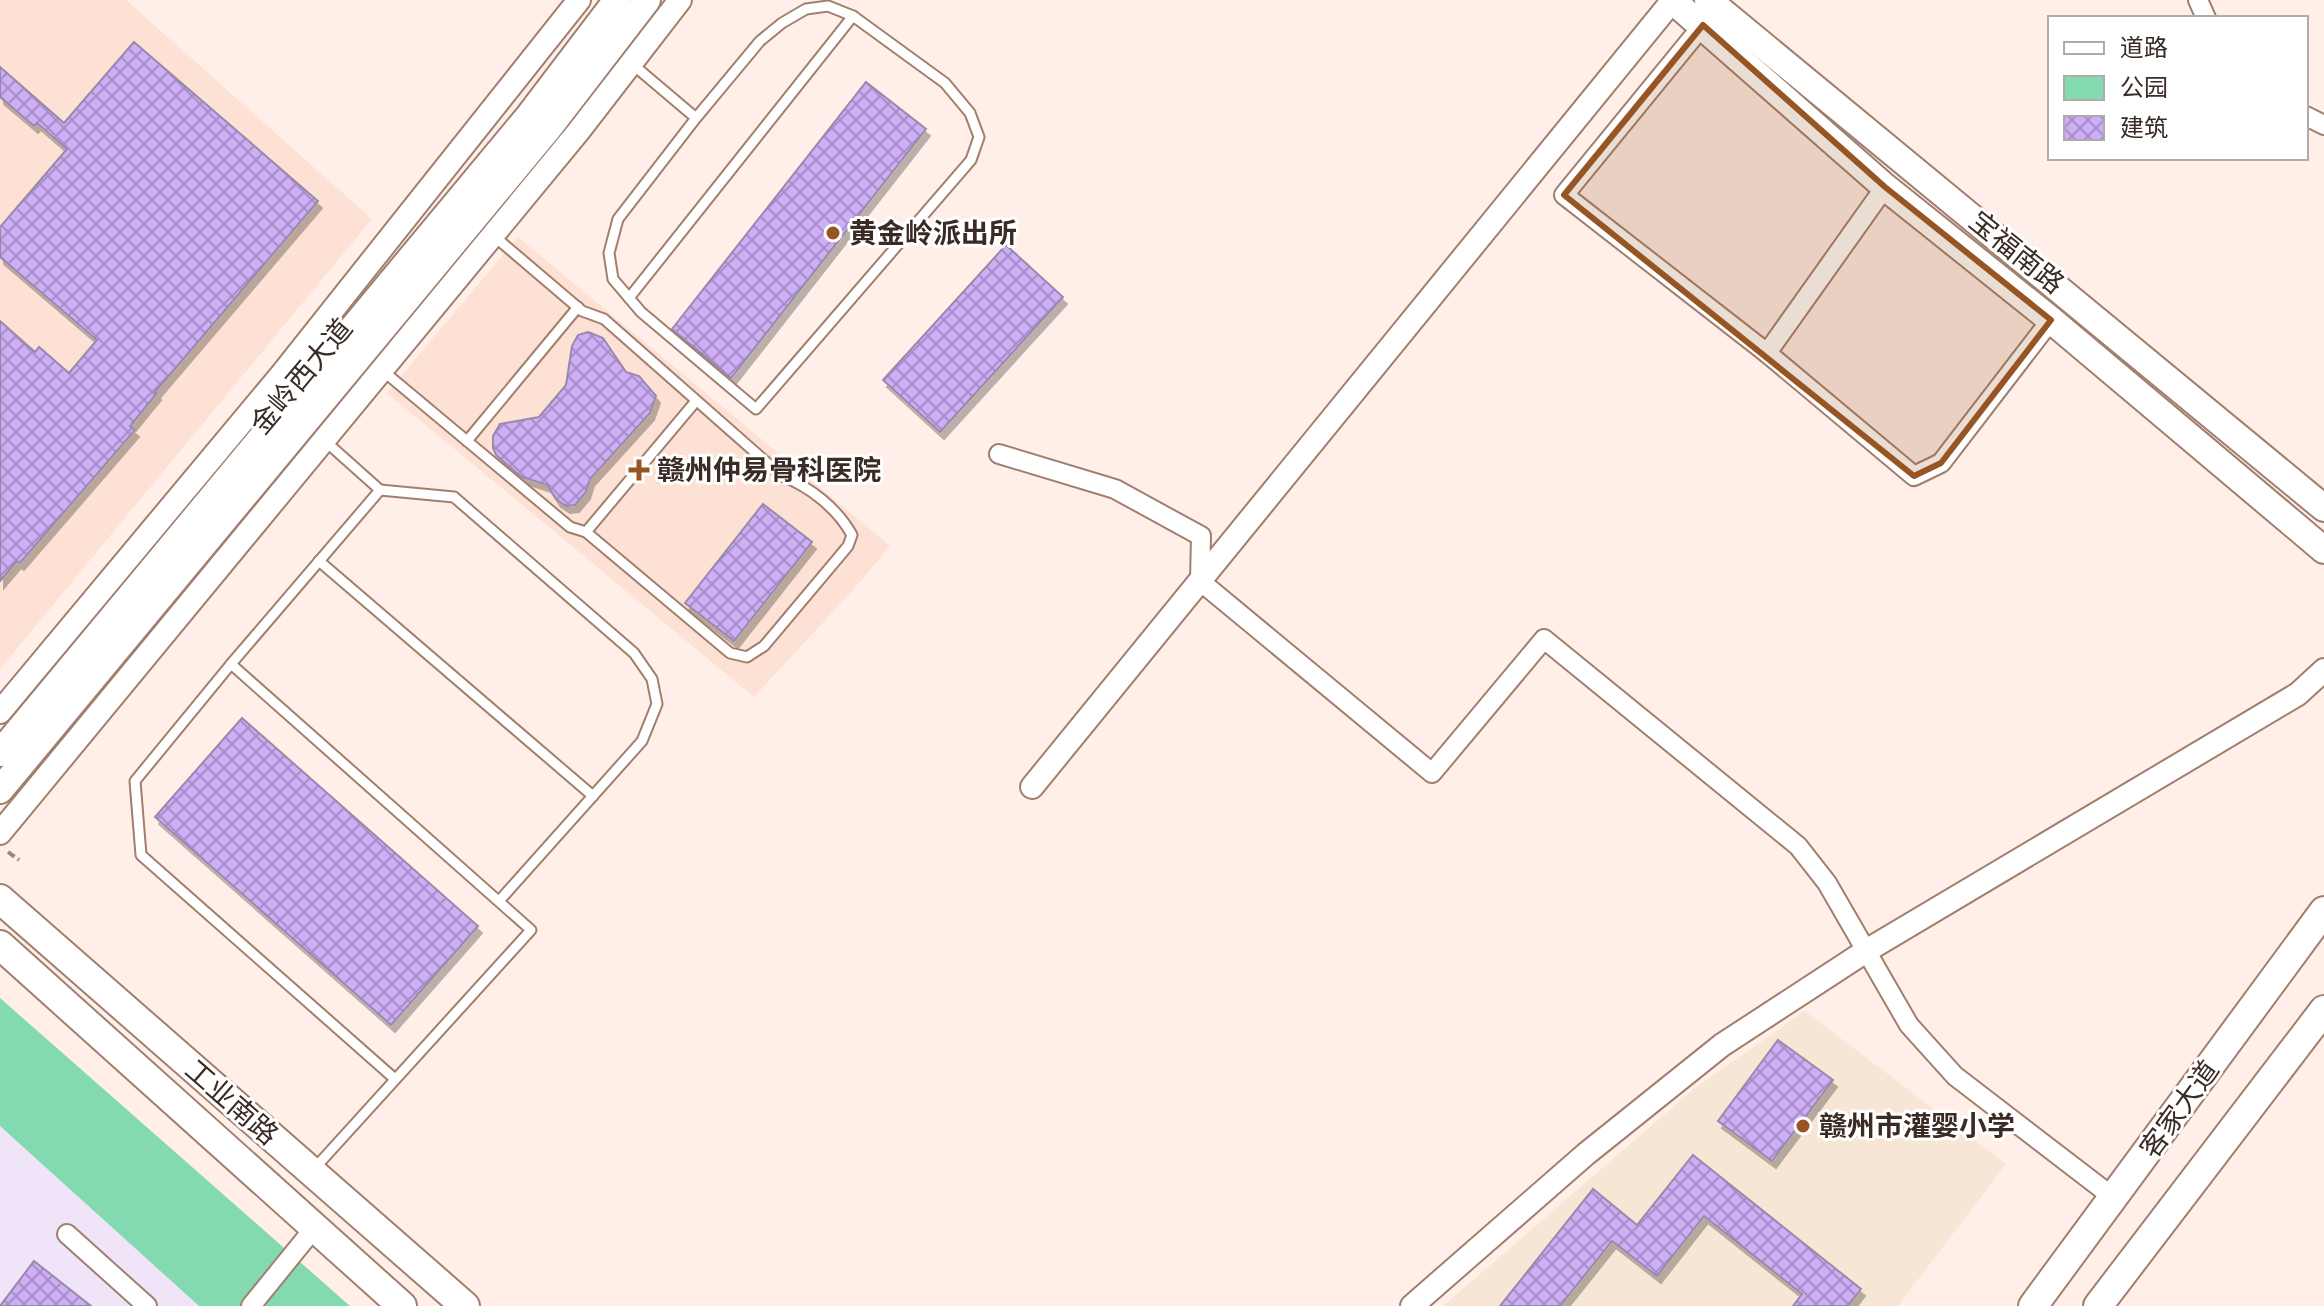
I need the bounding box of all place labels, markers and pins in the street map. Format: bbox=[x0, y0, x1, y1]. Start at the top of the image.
place label: 黄金岭派出所 bbox=[849, 213, 1017, 254]
marker: 黄金岭派出所 bbox=[824, 224, 842, 242]
place label: 赣州仲易骨科医院 bbox=[657, 450, 881, 491]
marker: 赣州仲易骨科医院 bbox=[628, 459, 650, 481]
place label: 赣州市灌婴小学 bbox=[1819, 1106, 2015, 1147]
marker: 赣州市灌婴小学 bbox=[1794, 1117, 1812, 1135]

